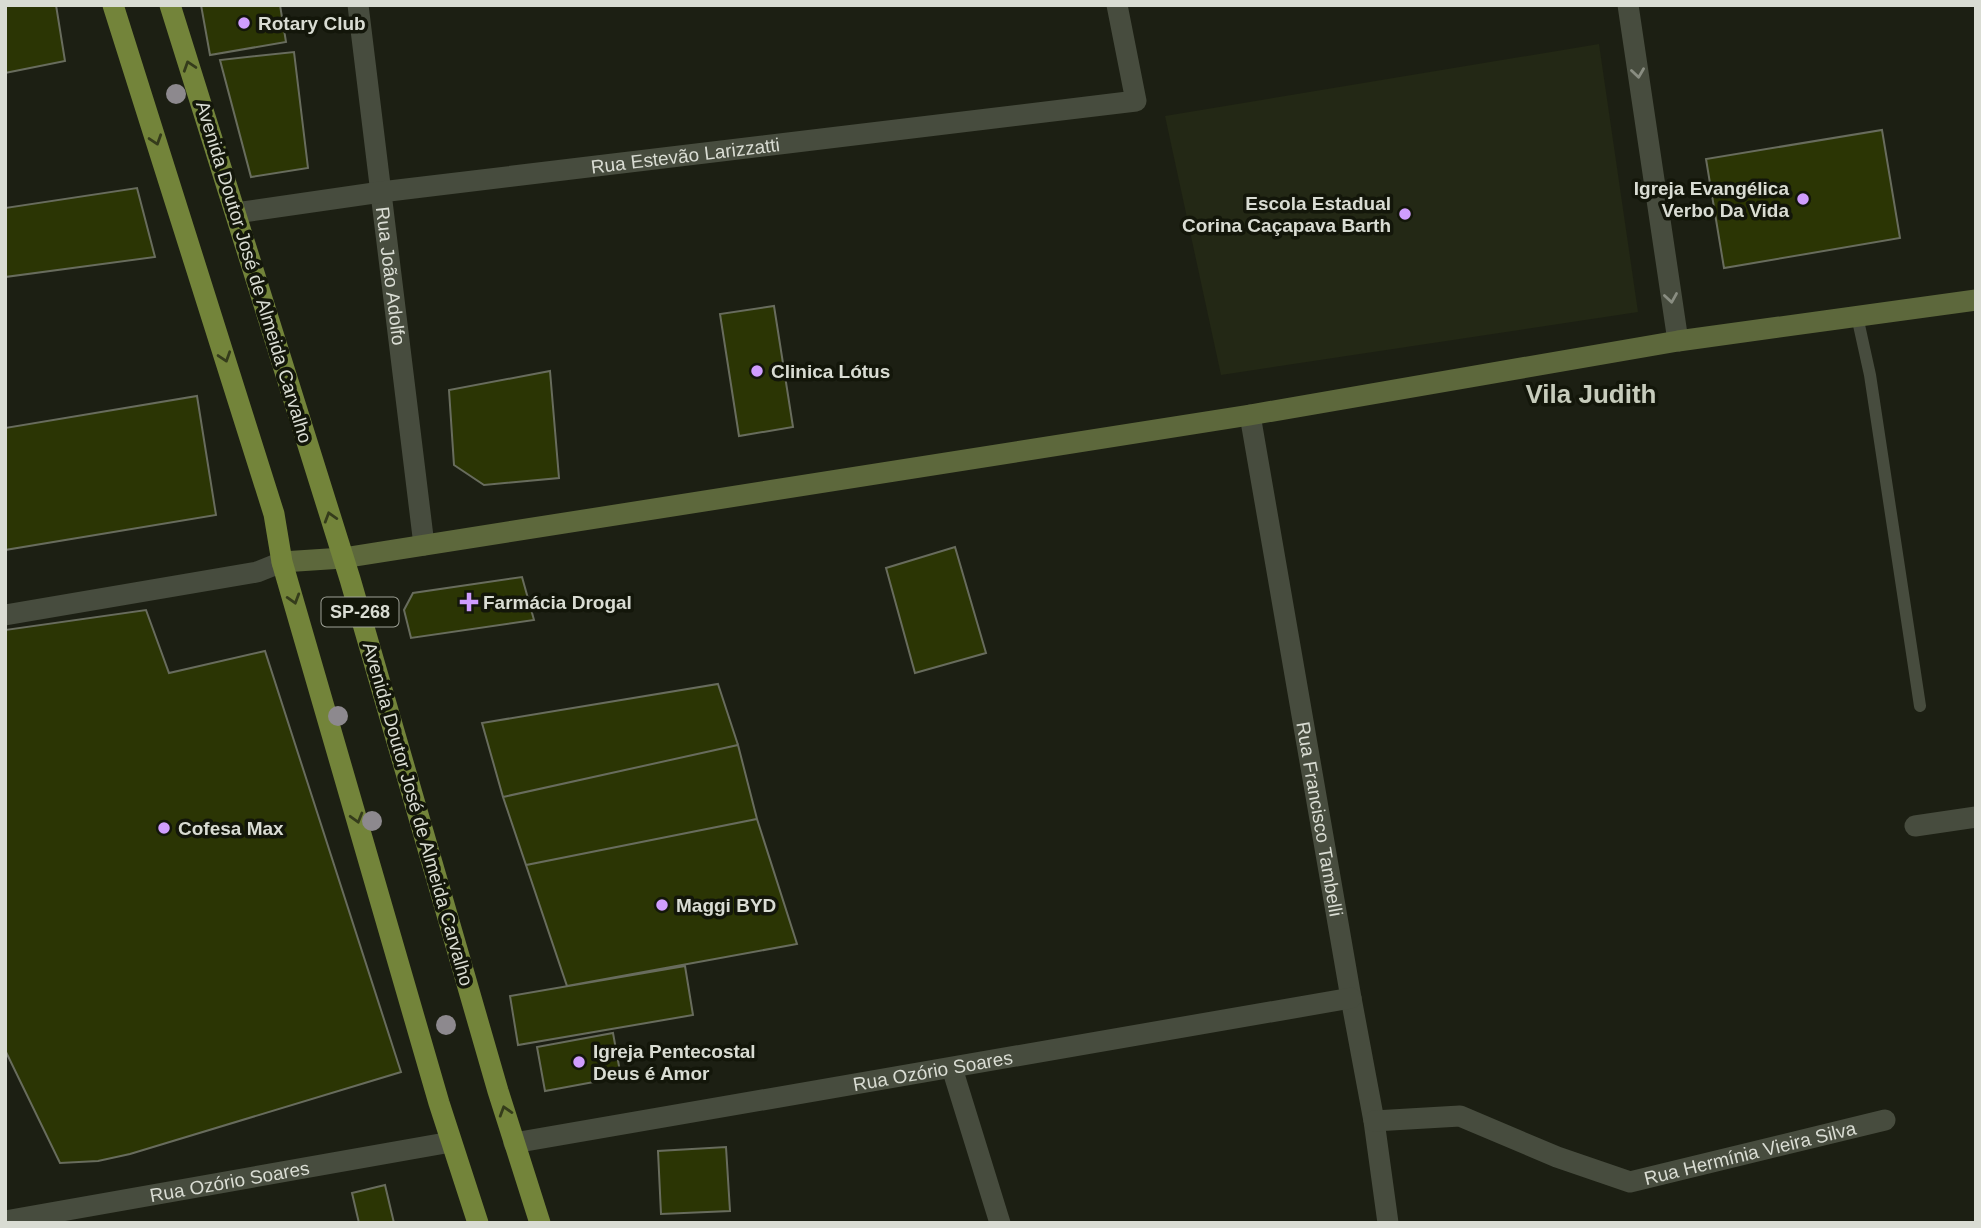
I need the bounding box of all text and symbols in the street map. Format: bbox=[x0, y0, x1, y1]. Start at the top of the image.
place label: Rotary Club bbox=[258, 13, 366, 34]
marker: Rotary Club bbox=[236, 15, 252, 31]
one-way arrow bbox=[183, 60, 197, 72]
one-way arrow bbox=[1630, 67, 1645, 79]
street label: Avenida Doutor José de Almeida Carvalho bbox=[192, 98, 316, 446]
one-way arrow bbox=[147, 134, 162, 146]
street label: Rua Estevão Larizzatti bbox=[590, 134, 781, 177]
place label: Igreja Evangélica Verbo Da Vida bbox=[1634, 178, 1789, 221]
marker: Igreja Evangélica Verbo Da Vida bbox=[1795, 191, 1811, 207]
place label: Escola Estadual Corina Caçapava Barth bbox=[1182, 193, 1391, 236]
street label: Rua João Adolfo bbox=[372, 205, 410, 347]
marker: Escola Estadual Corina Caçapava Barth bbox=[1397, 206, 1413, 222]
one-way arrow bbox=[1663, 292, 1678, 304]
one-way arrow bbox=[216, 351, 231, 363]
place label: Clinica Lótus bbox=[771, 361, 890, 382]
marker: Clinica Lótus bbox=[749, 363, 765, 379]
district label: Vila Judith bbox=[1526, 379, 1657, 409]
one-way arrow bbox=[323, 511, 338, 523]
place label: Farmácia Drogal bbox=[483, 592, 632, 613]
one-way arrow bbox=[285, 593, 300, 605]
marker: Farmácia Drogal bbox=[461, 594, 477, 610]
road number: SP-268 bbox=[322, 598, 398, 626]
street label: Avenida Doutor José de Almeida Carvalho bbox=[359, 640, 477, 988]
street label: Rua Francisco Tambelli bbox=[1293, 720, 1347, 918]
one-way arrow bbox=[348, 811, 363, 823]
place label: Cofesa Max bbox=[178, 818, 284, 839]
marker: Cofesa Max bbox=[156, 820, 172, 836]
place label: Maggi BYD bbox=[676, 895, 776, 916]
marker: Maggi BYD bbox=[654, 897, 670, 913]
place label: Igreja Pentecostal Deus é Amor bbox=[593, 1041, 756, 1084]
street label: Rua Ozório Soares bbox=[851, 1046, 1014, 1095]
marker: Igreja Pentecostal Deus é Amor bbox=[571, 1054, 587, 1070]
one-way arrow bbox=[498, 1105, 513, 1117]
street label: Rua Hermínia Vieira Silva bbox=[1642, 1117, 1858, 1189]
street label: Rua Ozório Soares bbox=[148, 1157, 311, 1206]

